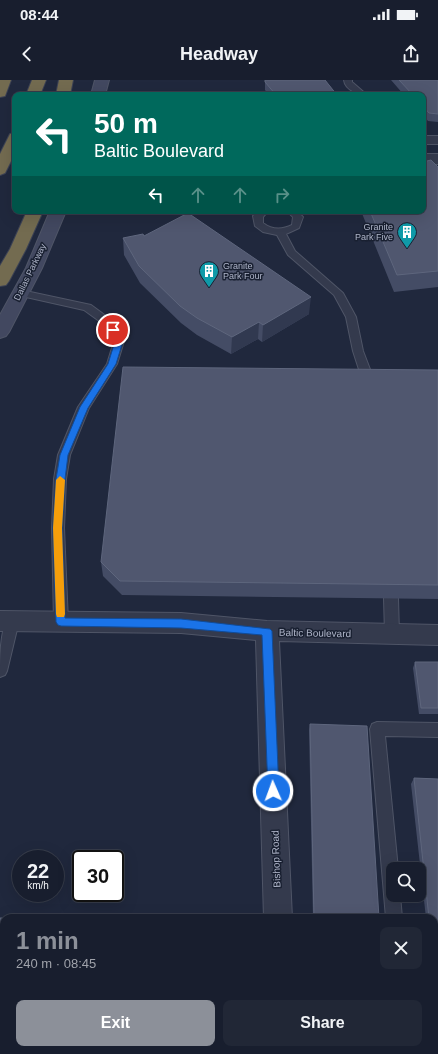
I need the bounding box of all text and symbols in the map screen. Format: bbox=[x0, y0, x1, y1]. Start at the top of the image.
text: 08:44 bbox=[20, 6, 58, 23]
icon: back bbox=[16, 43, 38, 65]
icon: share bbox=[400, 43, 422, 65]
text: Headway bbox=[180, 44, 258, 64]
icon: left bbox=[28, 108, 80, 160]
text: 50 m bbox=[94, 108, 158, 139]
text: Baltic Boulevard bbox=[94, 141, 224, 161]
icon: left bbox=[145, 184, 167, 206]
icon: ahead bbox=[187, 184, 209, 206]
icon: ahead bbox=[229, 184, 251, 206]
icon: right bbox=[271, 184, 293, 206]
building icon: Granite Park Five bbox=[396, 221, 418, 249]
place label: Granite Park Five bbox=[355, 222, 393, 242]
street label: Dallas Parkway bbox=[12, 241, 48, 302]
building icon: Granite Park Four bbox=[198, 260, 220, 288]
place label: Granite Park Four bbox=[223, 261, 263, 281]
pin bbox=[96, 313, 130, 347]
icon: arrive bbox=[102, 319, 124, 341]
street label: Baltic Boulevard bbox=[279, 627, 351, 639]
position arrow bbox=[252, 770, 294, 812]
street label: Bishop Road bbox=[270, 830, 282, 888]
speed limit sign: 30 bbox=[72, 850, 124, 902]
text: 22 bbox=[27, 860, 49, 882]
map controls bbox=[386, 862, 426, 902]
button: search bbox=[386, 862, 426, 902]
text: km/h bbox=[27, 880, 49, 891]
text: 1 min bbox=[16, 927, 79, 954]
button: close bbox=[380, 927, 422, 969]
text: 240 m · 08:45 bbox=[16, 956, 96, 971]
button: Exit bbox=[16, 1000, 215, 1046]
button: Share bbox=[223, 1000, 422, 1046]

